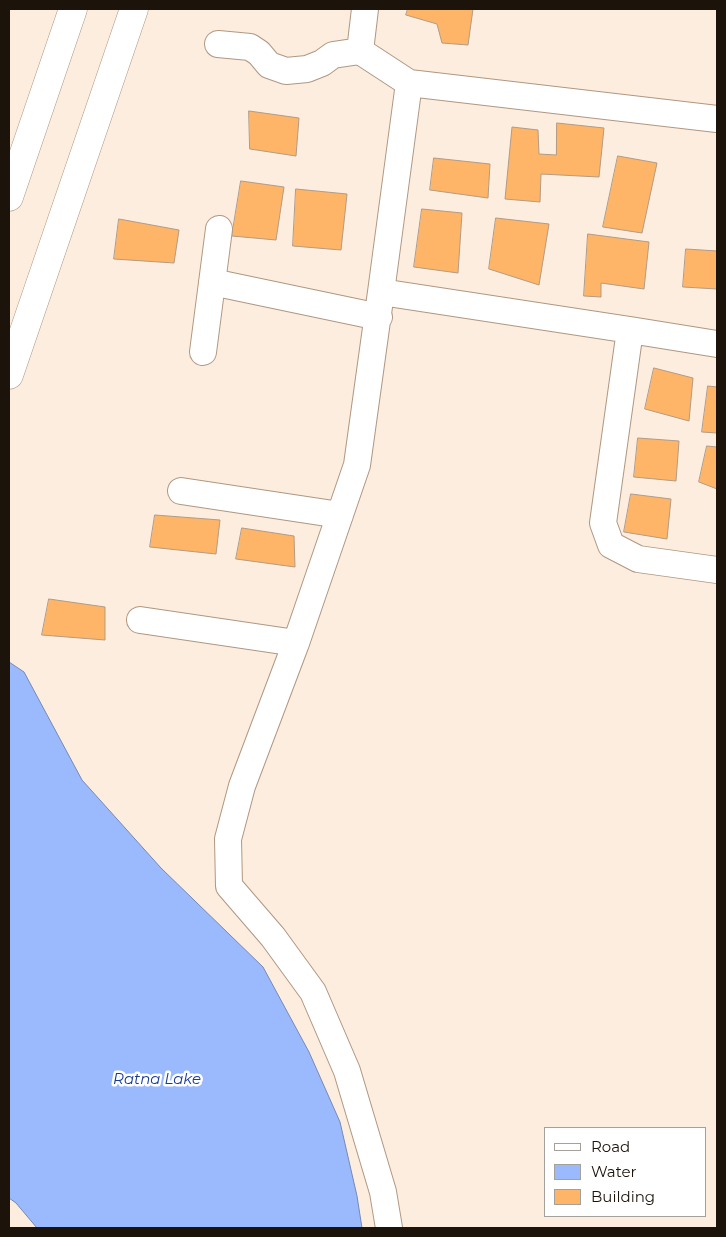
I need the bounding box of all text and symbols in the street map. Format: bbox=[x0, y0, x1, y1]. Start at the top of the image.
water label: Ratna Lake bbox=[113, 1071, 201, 1089]
legend bbox=[544, 1127, 706, 1217]
text: Road bbox=[591, 1137, 630, 1156]
text: Water bbox=[591, 1162, 637, 1181]
text: Building bbox=[591, 1187, 655, 1206]

